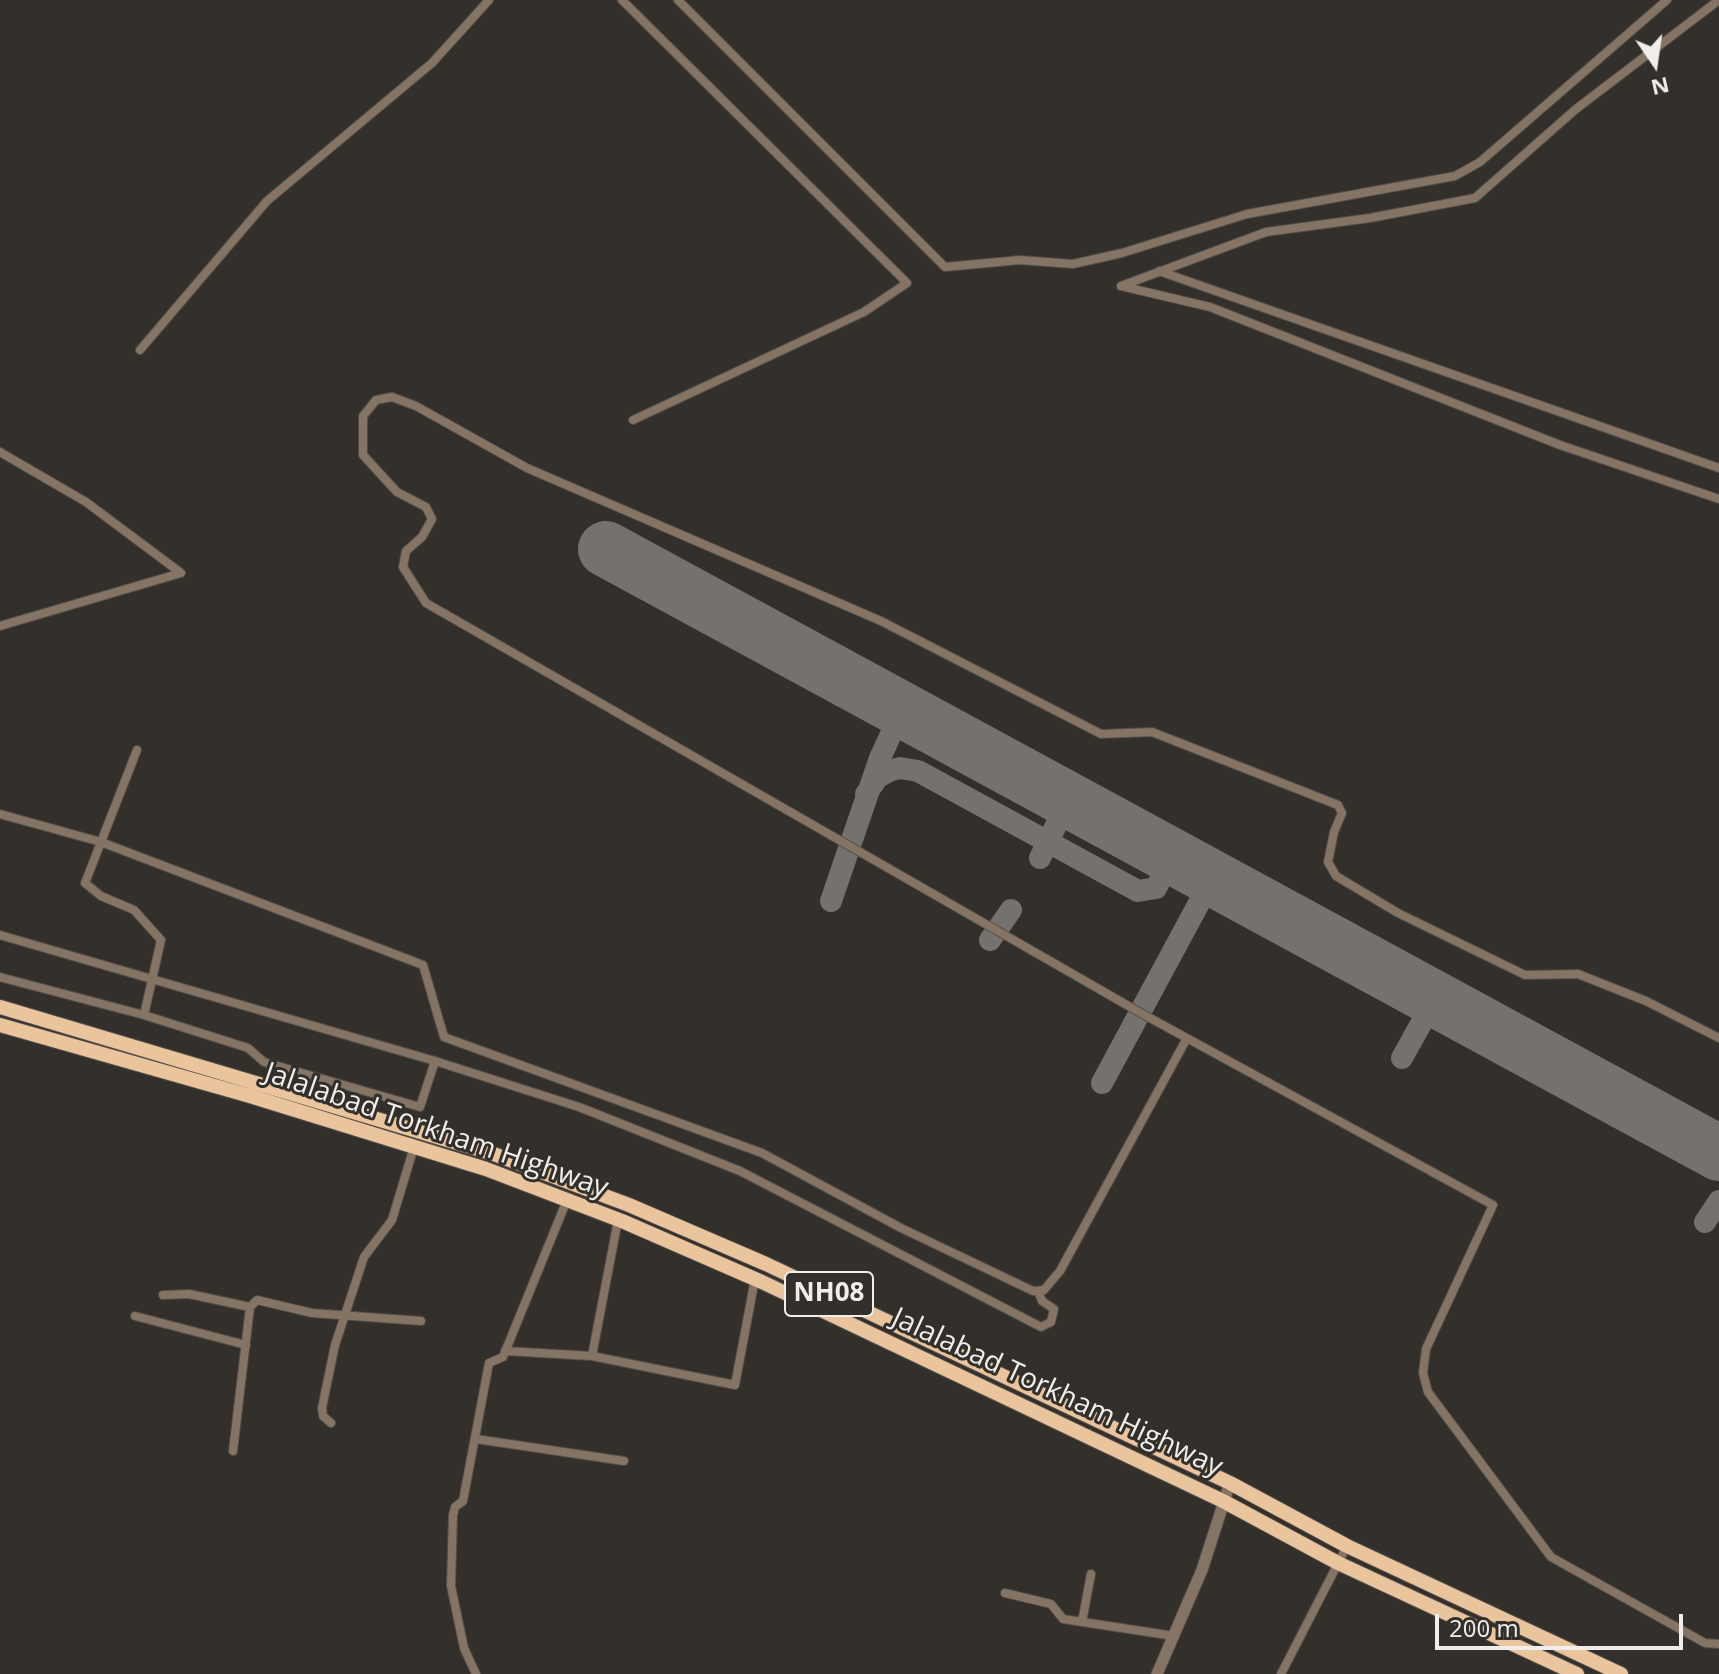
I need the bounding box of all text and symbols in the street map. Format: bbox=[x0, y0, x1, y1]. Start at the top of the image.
north arrow bbox=[1615, 24, 1695, 104]
text: N bbox=[1648, 71, 1672, 104]
street label: Jalalabad Torkham Highway bbox=[260, 1056, 612, 1206]
road number: NH08 bbox=[785, 1272, 873, 1316]
street label: Jalalabad Torkham Highway bbox=[886, 1301, 1228, 1485]
scale bar bbox=[1439, 1598, 1687, 1648]
text: 200 m bbox=[1449, 1611, 1519, 1644]

